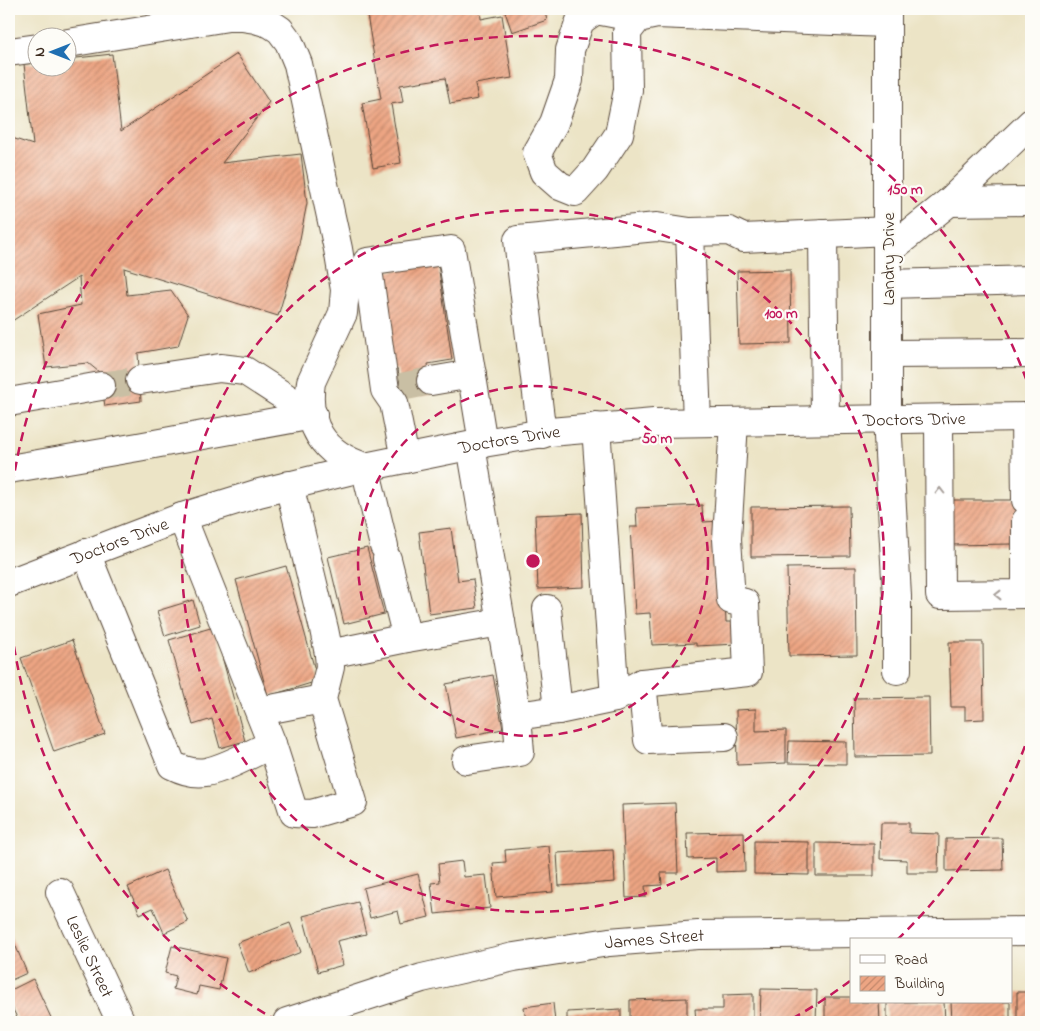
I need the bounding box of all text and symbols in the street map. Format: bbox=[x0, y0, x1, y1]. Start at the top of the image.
north arrow bbox=[28, 28, 78, 78]
text: N bbox=[30, 47, 51, 57]
text: 150 m bbox=[887, 179, 923, 201]
street label: Landry Drive bbox=[877, 212, 903, 306]
text: 100 m bbox=[764, 303, 798, 325]
street label: Doctors Drive bbox=[862, 407, 967, 435]
street label: Doctors Drive bbox=[455, 420, 562, 463]
text: 50 m bbox=[642, 428, 673, 450]
one-way arrow bbox=[935, 487, 945, 494]
street label: Doctors Drive bbox=[66, 512, 174, 574]
centre of rings bbox=[524, 552, 542, 570]
one-way arrow bbox=[994, 589, 1002, 600]
street label: Leslie Street bbox=[58, 912, 119, 1003]
street label: James Street bbox=[604, 924, 704, 957]
legend bbox=[850, 938, 1012, 1004]
text: Road bbox=[895, 949, 928, 971]
text: Building bbox=[894, 973, 944, 996]

